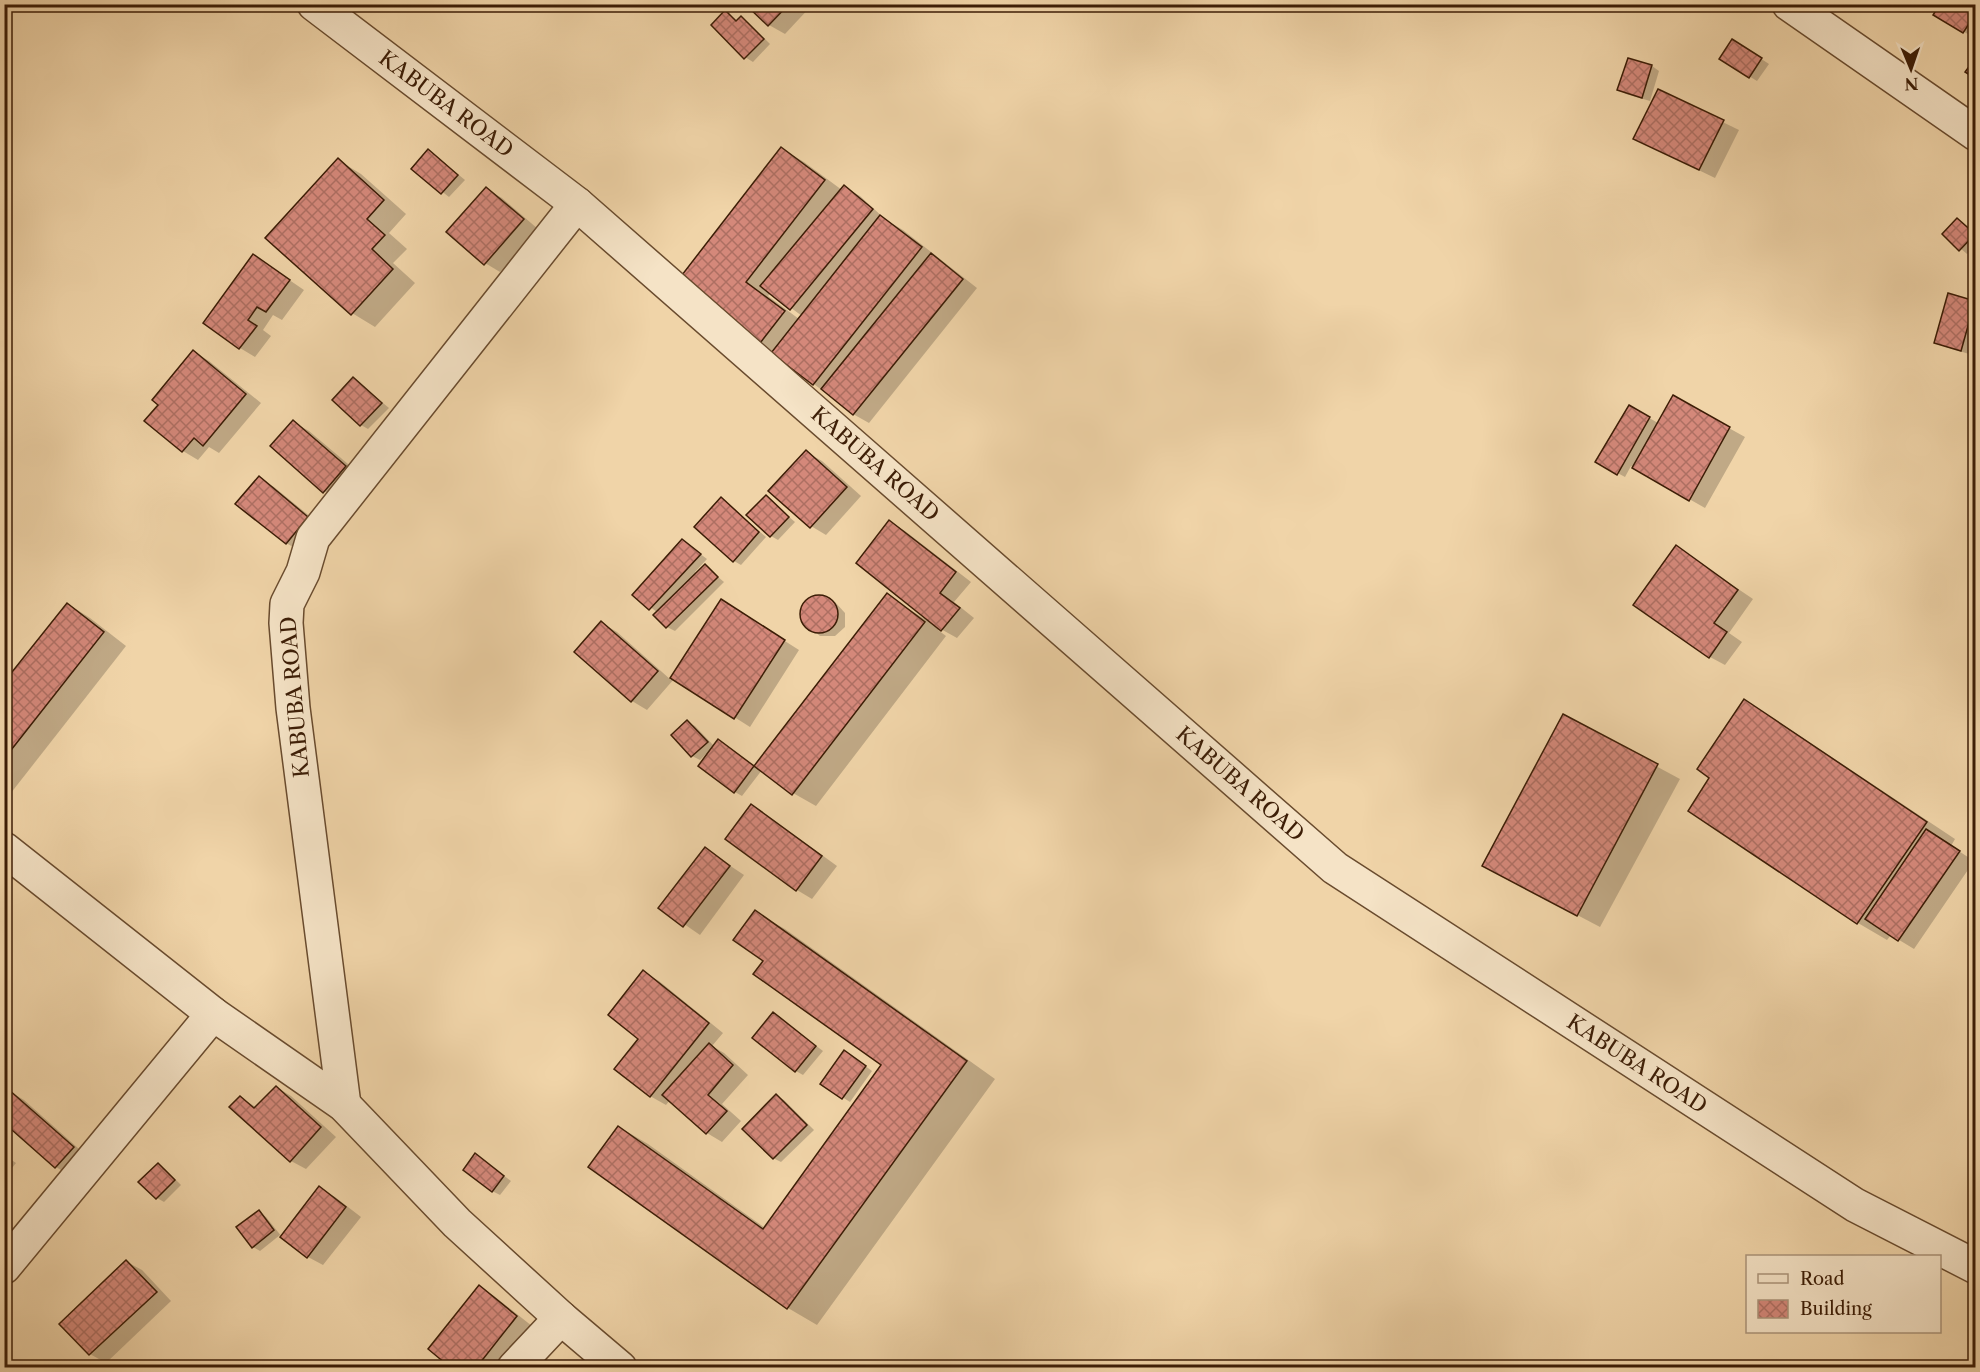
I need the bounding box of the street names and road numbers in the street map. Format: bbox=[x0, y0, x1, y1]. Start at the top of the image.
street label: KABUBA ROAD bbox=[374, 45, 518, 162]
street label: KABUBA ROAD bbox=[806, 401, 945, 526]
street label: KABUBA ROAD bbox=[275, 615, 314, 779]
street label: KABUBA ROAD bbox=[1171, 721, 1310, 846]
street label: KABUBA ROAD bbox=[1563, 1009, 1712, 1118]

